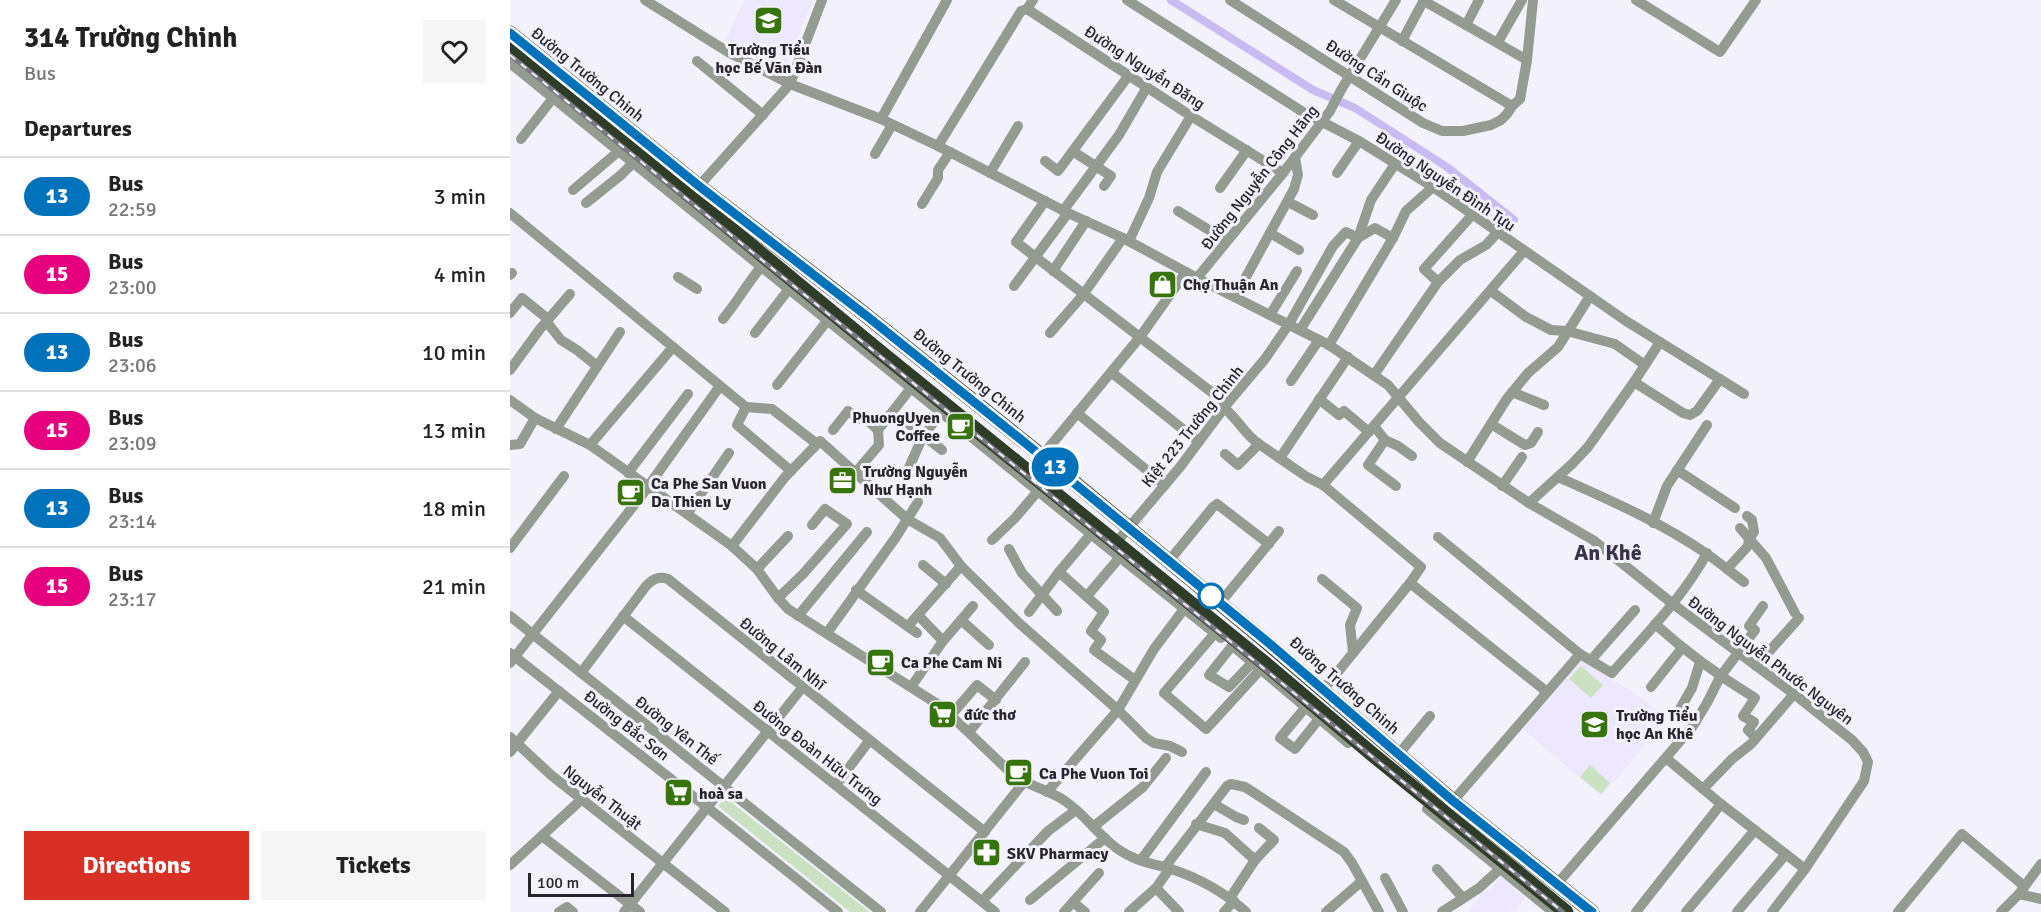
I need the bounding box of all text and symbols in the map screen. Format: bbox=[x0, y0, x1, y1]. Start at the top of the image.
school or university icon: Trường Tiểu học Bế Văn Đàn bbox=[753, 5, 785, 37]
button: heart bbox=[423, 20, 486, 83]
text: 314 Trường Chinh bbox=[24, 21, 237, 55]
street label: Đường Nguyễn Đăng bbox=[1080, 21, 1209, 114]
street label: Đường Trường Chinh bbox=[527, 23, 648, 126]
street label: Đường Cần Giuộc bbox=[1322, 35, 1431, 116]
place label: Trường Tiểu học Bế Văn Đàn bbox=[716, 39, 823, 78]
text: Bus bbox=[24, 61, 56, 86]
street label: Đường Nguyễn Công Hãng bbox=[1197, 101, 1323, 254]
text: Departures bbox=[24, 115, 132, 142]
street label: Đường Nguyễn Đình Tựu bbox=[1372, 128, 1519, 236]
text: Bus bbox=[108, 170, 143, 197]
text: 13 bbox=[46, 183, 68, 209]
text: 3 min bbox=[434, 183, 486, 210]
text: 22:59 bbox=[108, 197, 157, 222]
text: Bus bbox=[108, 248, 143, 275]
text: 15 bbox=[46, 261, 68, 287]
text: 4 min bbox=[434, 261, 486, 288]
shop icon: Chợ Thuận An bbox=[1146, 268, 1178, 300]
text: 23:00 bbox=[108, 275, 157, 300]
place label: Chợ Thuận An bbox=[1183, 275, 1279, 295]
street label: Đường Trường Chinh bbox=[909, 324, 1030, 427]
text: Bus bbox=[108, 326, 143, 353]
text: 13 bbox=[46, 339, 68, 365]
text: 10 min bbox=[422, 339, 486, 366]
text: 23:06 bbox=[108, 353, 157, 378]
street label: Kiệt 223 Trường Chinh bbox=[1137, 361, 1248, 492]
text: Bus bbox=[108, 404, 143, 431]
place label: PhuongUyen Coffee bbox=[852, 408, 940, 446]
cafe icon: PhuongUyen Coffee bbox=[945, 410, 977, 442]
text: 15 bbox=[46, 417, 68, 443]
text: 13 min bbox=[422, 417, 486, 444]
text: 23:09 bbox=[108, 431, 157, 456]
line badge: 13 bbox=[1028, 448, 1082, 486]
text: 13 bbox=[1044, 454, 1066, 480]
place label: Trường Nguyễn Như Hạnh bbox=[863, 462, 968, 500]
office icon: Trường Nguyễn Như Hạnh bbox=[826, 464, 858, 496]
place label: Ca Phe San Vuon Da Thien Ly bbox=[651, 474, 767, 512]
cafe icon: Ca Phe San Vuon Da Thien Ly bbox=[614, 476, 646, 508]
text: Bus bbox=[108, 482, 143, 509]
text: 13 bbox=[46, 495, 68, 521]
text: 18 min bbox=[422, 495, 486, 522]
text: 23:14 bbox=[108, 509, 157, 534]
district label: An Khê bbox=[1574, 539, 1642, 566]
text: Bus bbox=[108, 560, 143, 587]
text: 15 bbox=[46, 573, 68, 599]
text: 21 min bbox=[422, 573, 486, 600]
unlabelled marker bbox=[1198, 583, 1224, 609]
text: 23:17 bbox=[108, 587, 157, 612]
street label: Đường Nguyễn Phước Nguyên bbox=[1684, 592, 1857, 730]
street label: Đường Lâm Nhĩ bbox=[735, 613, 830, 695]
street label: Đường Trường Chinh bbox=[1285, 632, 1404, 739]
cafe icon: Ca Phe Cam Ni bbox=[864, 646, 896, 678]
place label: Ca Phe Cam Ni bbox=[901, 653, 1002, 673]
street label: Đường Bắc Sơn bbox=[580, 686, 673, 765]
street label: Đường Yên Thế bbox=[631, 692, 723, 770]
street label: Đường Đoàn Hữu Trưng bbox=[749, 696, 886, 810]
supermarket icon: đức thơ bbox=[927, 698, 959, 730]
place label: đức thơ bbox=[964, 705, 1016, 725]
place label: Trường Tiểu học An Khê bbox=[1616, 705, 1698, 744]
school or university icon: Trường Tiểu học An Khê bbox=[1579, 708, 1611, 740]
cafe icon: Ca Phe Vuon Toi bbox=[1002, 757, 1034, 789]
street label: Nguyễn Thuật bbox=[559, 761, 646, 835]
place label: Ca Phe Vuon Toi bbox=[1039, 764, 1149, 784]
supermarket icon: hoà sa bbox=[662, 777, 694, 809]
place label: hoà sa bbox=[699, 784, 743, 804]
button: Directions bbox=[24, 831, 249, 900]
button: Tickets bbox=[261, 831, 486, 900]
pharmacy icon: SKV Pharmacy bbox=[970, 837, 1002, 869]
place label: SKV Pharmacy bbox=[1007, 844, 1108, 864]
scale bar bbox=[528, 870, 634, 898]
text: 100 m bbox=[537, 873, 579, 893]

